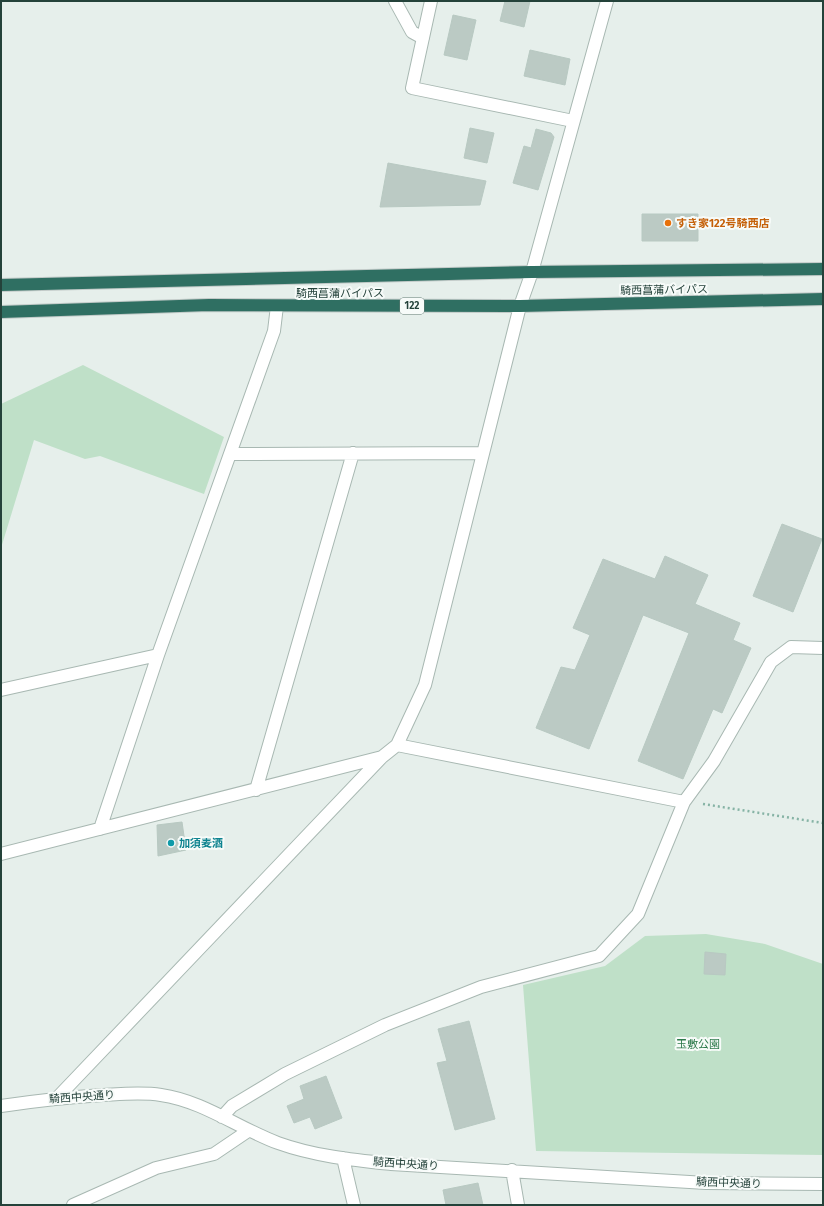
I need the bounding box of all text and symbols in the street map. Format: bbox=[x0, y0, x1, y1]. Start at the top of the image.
place label: すき家122号騎西店 bbox=[676, 217, 769, 230]
marker: すき家122号騎西店 bbox=[663, 218, 673, 228]
street label: 騎西菖蒲バイパス bbox=[620, 283, 708, 297]
street label: 騎西菖蒲バイパス bbox=[296, 287, 384, 300]
road number: 122 bbox=[400, 298, 424, 314]
place label: 加須麦酒 bbox=[179, 837, 223, 850]
marker: 加須麦酒 bbox=[166, 838, 176, 848]
park label: 玉敷公園 bbox=[676, 1038, 720, 1051]
street label: 騎西中央通り bbox=[49, 1088, 115, 1106]
street label: 騎西中央通り bbox=[373, 1155, 439, 1173]
street label: 騎西中央通り bbox=[696, 1175, 762, 1191]

